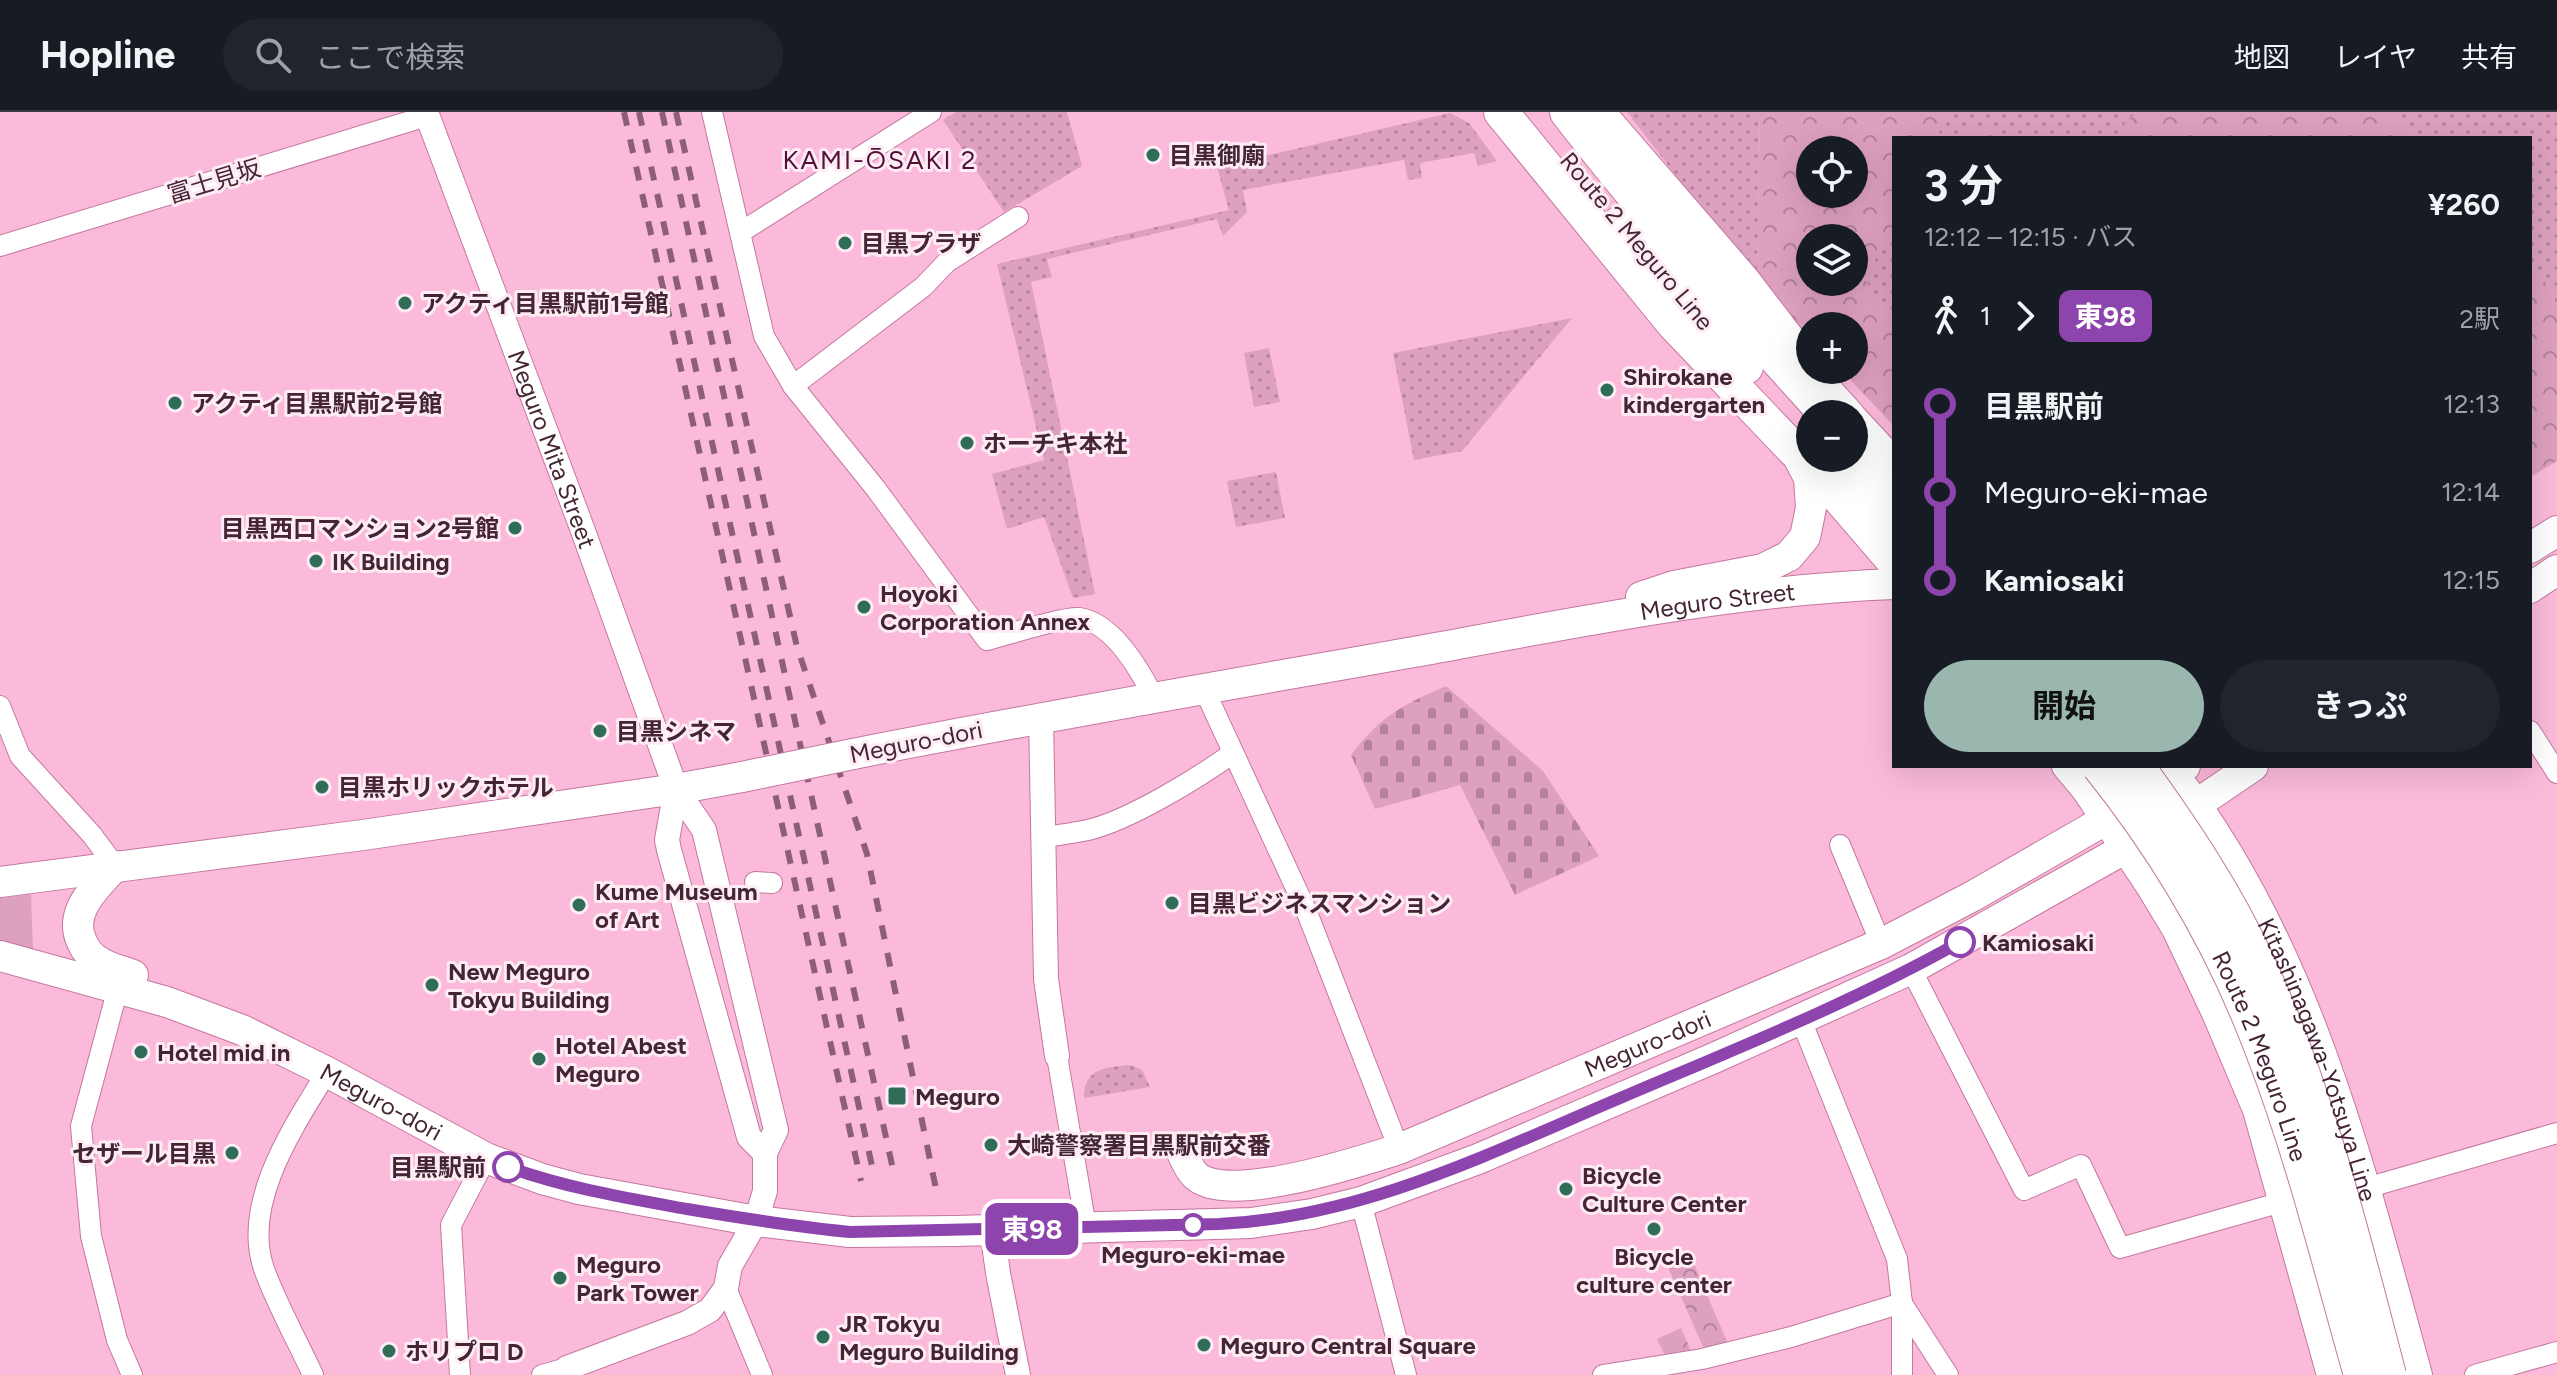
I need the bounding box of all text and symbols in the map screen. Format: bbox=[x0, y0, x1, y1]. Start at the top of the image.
search box bbox=[223, 19, 783, 91]
text: Hopline bbox=[40, 32, 175, 78]
icon: search bbox=[251, 33, 295, 77]
text: ここで検索 bbox=[315, 39, 465, 76]
text: 地図 bbox=[2234, 40, 2290, 74]
text: レイヤ bbox=[2334, 40, 2417, 74]
text: 共有 bbox=[2461, 40, 2517, 74]
map controls bbox=[1796, 136, 1868, 472]
button: locate bbox=[1796, 136, 1868, 208]
place label: 目黒御廟 bbox=[1169, 141, 1265, 170]
district label: KAMI-ŌSAKI 2 bbox=[783, 144, 977, 176]
marker: 目黒御廟 bbox=[1144, 146, 1162, 164]
street label: Route 2 Meguro Line bbox=[1554, 146, 1720, 336]
street label: 富士見坂 bbox=[164, 153, 264, 209]
text: 3 分 bbox=[1924, 159, 2003, 212]
text: ¥260 bbox=[2428, 186, 2500, 223]
text: 12:12 – 12:15 · バス bbox=[1924, 221, 2137, 253]
button: layers bbox=[1796, 224, 1868, 296]
place label: 目黒プラザ bbox=[861, 229, 981, 258]
marker: 目黒プラザ bbox=[836, 234, 854, 252]
place label: アクティ目黒駅前1号館 bbox=[421, 289, 669, 318]
marker: アクティ目黒駅前1号館 bbox=[396, 294, 414, 312]
icon: walk bbox=[1924, 294, 1968, 338]
icon: forward bbox=[2003, 294, 2047, 338]
text: 東98 bbox=[2075, 299, 2136, 333]
text: 1 bbox=[1980, 300, 1991, 332]
text: 2駅 bbox=[2459, 303, 2500, 335]
button: + bbox=[1796, 312, 1868, 384]
street label: Meguro Mita Street bbox=[502, 346, 603, 552]
place label: Shirokane kindergarten bbox=[1623, 362, 1765, 419]
marker: Shirokane kindergarten bbox=[1598, 381, 1616, 399]
text: 目黒駅前 bbox=[1984, 388, 2104, 425]
text: 12:13 bbox=[2443, 388, 2500, 420]
place label: アクティ目黒駅前2号館 bbox=[191, 389, 442, 418]
marker: アクティ目黒駅前2号館 bbox=[166, 394, 184, 412]
button: − bbox=[1796, 400, 1868, 472]
place label: ホーチキ本社 bbox=[983, 429, 1127, 458]
marker: ホーチキ本社 bbox=[958, 434, 976, 452]
text: Meguro-eki-mae bbox=[1984, 474, 2208, 511]
text: 12:14 bbox=[2441, 476, 2500, 508]
place label: 目黒西口マンション2号館 bbox=[221, 514, 499, 543]
marker: 目黒西口マンション2号館 bbox=[506, 519, 524, 537]
place label: IK Building bbox=[332, 547, 450, 576]
marker: IK Building bbox=[307, 552, 325, 570]
text: Kamiosaki bbox=[1984, 562, 2125, 599]
text: 12:15 bbox=[2442, 564, 2500, 596]
street label: Meguro Street bbox=[1638, 576, 1796, 626]
place label: Hoyoki Corporation Annex bbox=[880, 579, 1090, 636]
marker: Hoyoki Corporation Annex bbox=[855, 598, 873, 616]
button: 開始 bbox=[1924, 660, 2204, 752]
button: きっぷ bbox=[2220, 660, 2500, 752]
street label: Meguro-dori bbox=[847, 715, 985, 769]
place label: 目黒シネマ bbox=[616, 717, 736, 746]
marker: 目黒シネマ bbox=[591, 722, 609, 740]
place label: 目黒ホリックホテル bbox=[338, 773, 554, 802]
marker: 目黒ホリックホテル bbox=[313, 778, 331, 796]
place label: Kume Museum of Art bbox=[595, 877, 758, 934]
place label: 目黒ビジネスマンション bbox=[1188, 889, 1451, 918]
marker: 目黒ビジネスマンション bbox=[1163, 894, 1181, 912]
marker: Kume Museum of Art bbox=[570, 896, 588, 914]
street label: Kitashinagawa-Yotsuya Line bbox=[2252, 913, 2384, 1204]
marker: Kamiosaki bbox=[1945, 927, 1975, 957]
place label: Kamiosaki bbox=[1982, 928, 2094, 957]
street label: Route 2 Meguro Line bbox=[2206, 946, 2314, 1165]
place label: New Meguro Tokyu Building bbox=[448, 957, 610, 1014]
marker: New Meguro Tokyu Building bbox=[423, 976, 441, 994]
street label: Meguro-dori bbox=[1580, 1004, 1715, 1083]
place label: Hotel Abest Meguro bbox=[555, 1031, 687, 1088]
place label: Hotel mid in bbox=[157, 1038, 290, 1067]
marker: Hotel mid in bbox=[132, 1043, 150, 1061]
marker: Hotel Abest Meguro bbox=[530, 1050, 548, 1068]
street label: Meguro-dori bbox=[315, 1057, 448, 1146]
place label: Meguro bbox=[915, 1082, 1000, 1111]
marker: Meguro bbox=[886, 1085, 908, 1107]
place label: 大崎警察署目黒駅前交番 bbox=[1007, 1131, 1271, 1160]
marker: 大崎警察署目黒駅前交番 bbox=[982, 1136, 1000, 1154]
place label: セザール目黒 bbox=[72, 1139, 216, 1168]
marker: セザール目黒 bbox=[223, 1144, 241, 1162]
marker: 目黒駅前 bbox=[493, 1152, 523, 1182]
place label: 目黒駅前 bbox=[390, 1153, 486, 1182]
place label: Bicycle Culture Center bbox=[1582, 1161, 1746, 1218]
marker: Bicycle Culture Center bbox=[1557, 1180, 1575, 1198]
line badge: 東98 bbox=[986, 1203, 1078, 1255]
text: 東98 bbox=[1001, 1212, 1063, 1246]
marker: Meguro-eki-mae bbox=[1182, 1214, 1204, 1236]
marker: Bicycle culture center bbox=[1645, 1220, 1663, 1238]
place label: Meguro-eki-mae bbox=[1101, 1240, 1285, 1269]
place label: Bicycle culture center bbox=[1576, 1242, 1732, 1299]
place label: Meguro Park Tower bbox=[576, 1250, 699, 1307]
marker: Meguro Park Tower bbox=[551, 1269, 569, 1287]
place label: JR Tokyu Meguro Building bbox=[839, 1309, 1019, 1366]
marker: JR Tokyu Meguro Building bbox=[814, 1328, 832, 1346]
place label: Meguro Central Square bbox=[1220, 1331, 1476, 1360]
marker: Meguro Central Square bbox=[1195, 1336, 1213, 1354]
place label: ホリプロ D bbox=[405, 1337, 524, 1366]
marker: ホリプロ D bbox=[380, 1342, 398, 1360]

